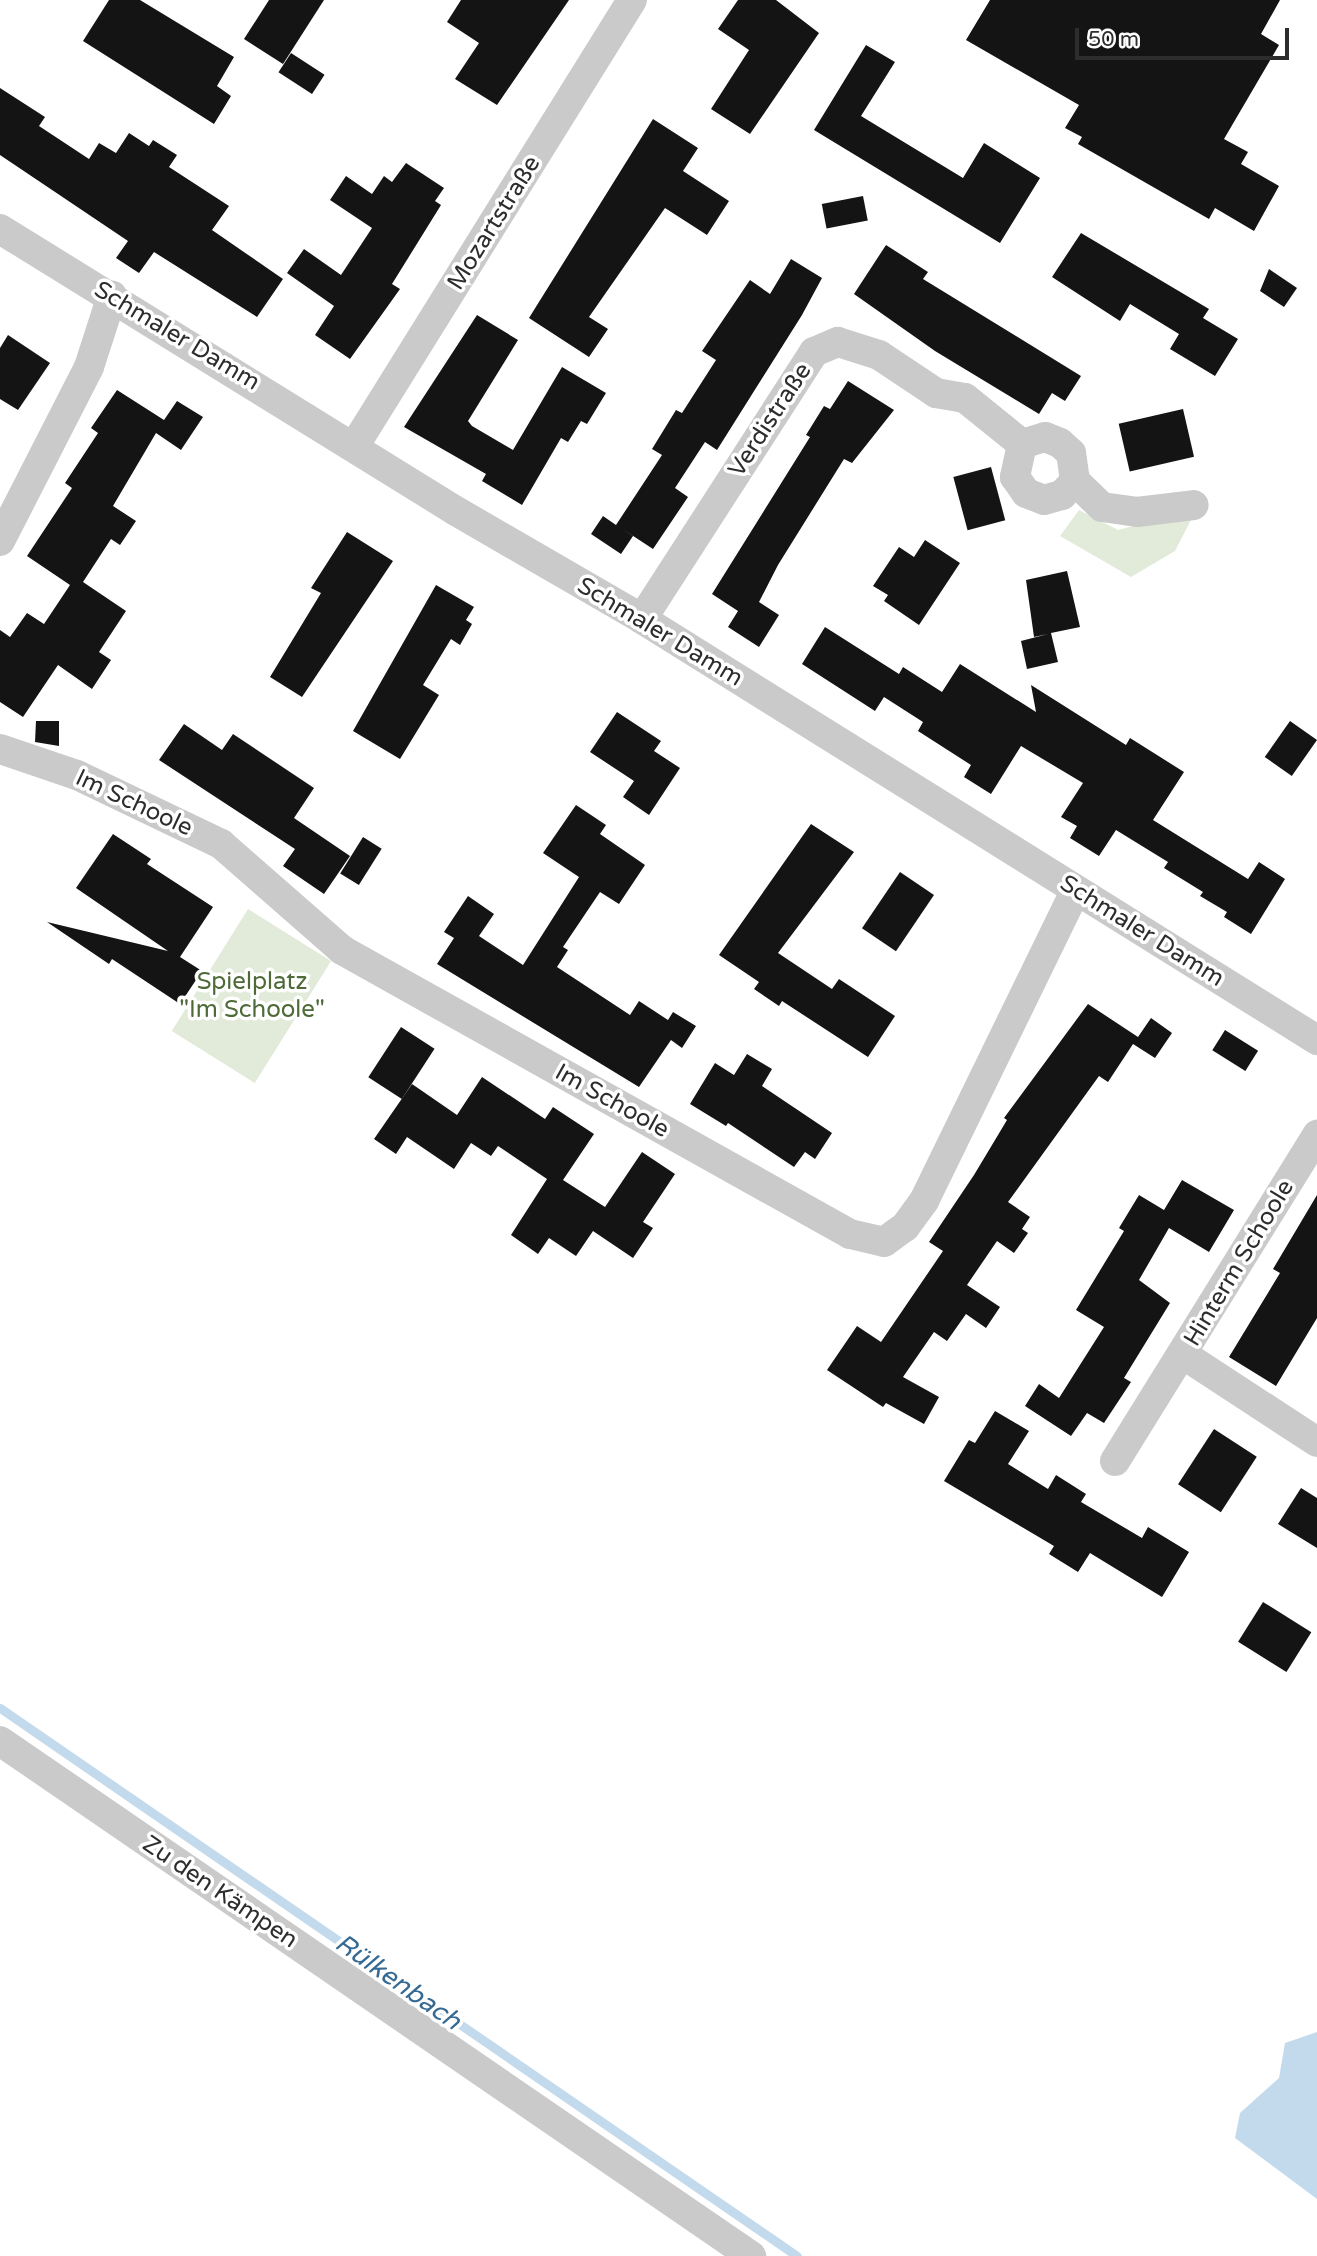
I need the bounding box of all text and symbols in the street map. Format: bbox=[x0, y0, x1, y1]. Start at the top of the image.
scale bar bbox=[1079, 14, 1292, 58]
text: 50 m bbox=[1088, 27, 1139, 52]
street label: Mozartstraße bbox=[441, 151, 547, 295]
street label: Schmaler Damm bbox=[89, 275, 265, 397]
street label: Verdistraße bbox=[722, 358, 818, 482]
street label: Schmaler Damm bbox=[572, 571, 748, 693]
street label: Im Schoole bbox=[71, 763, 197, 843]
street label: Schmaler Damm bbox=[1055, 869, 1229, 993]
park label: Spielplatz "Im Schoole" bbox=[179, 968, 325, 1024]
street label: Im Schoole bbox=[550, 1058, 674, 1144]
street label: Hinterm Schoole bbox=[1178, 1175, 1300, 1351]
street label: Zu den Kämpen bbox=[137, 1830, 303, 1954]
water label: Rülkenbach bbox=[329, 1927, 467, 2037]

